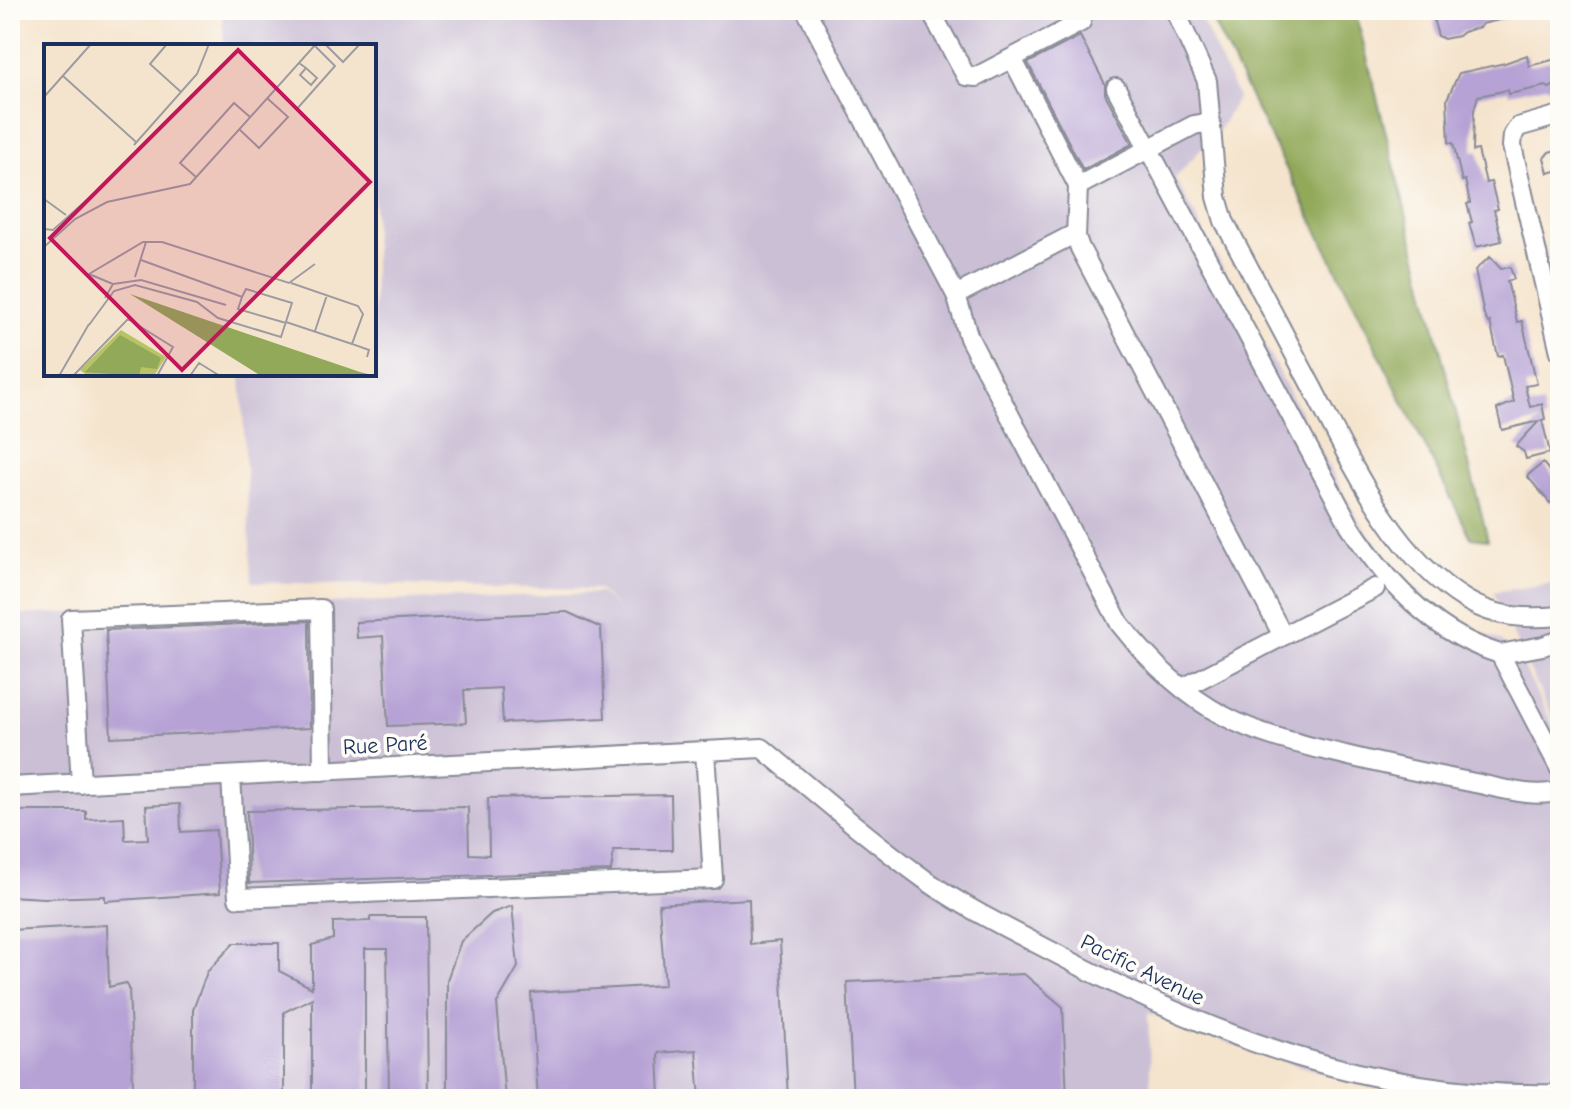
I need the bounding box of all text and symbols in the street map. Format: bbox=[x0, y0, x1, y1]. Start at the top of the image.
inset map bbox=[44, 44, 376, 376]
street label: Rue Paré bbox=[342, 730, 428, 760]
street label: Pacific Avenue bbox=[1076, 929, 1209, 1011]

